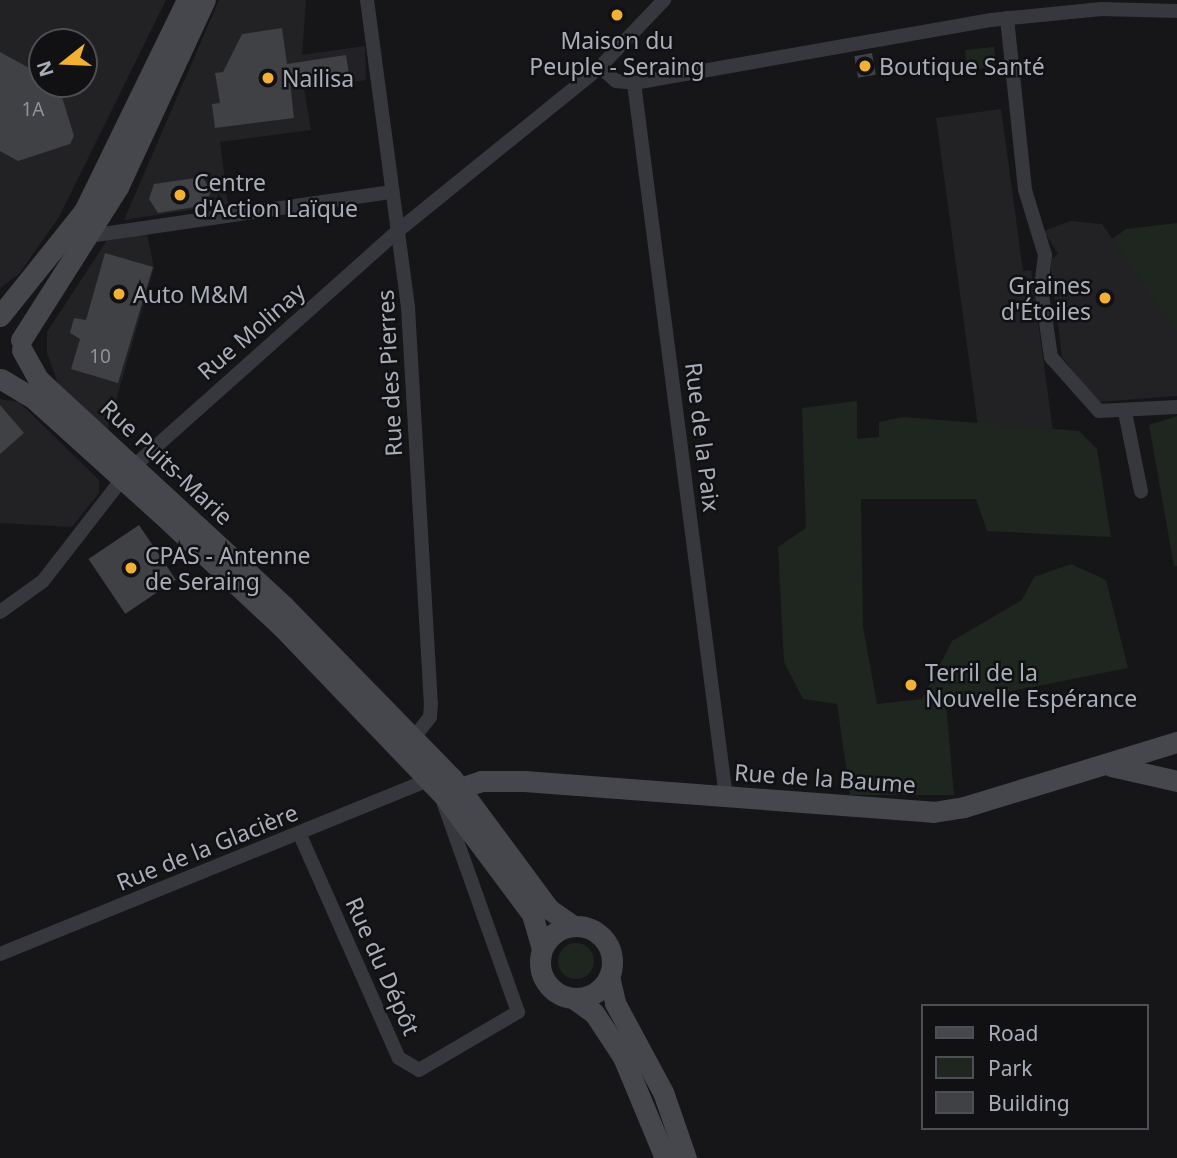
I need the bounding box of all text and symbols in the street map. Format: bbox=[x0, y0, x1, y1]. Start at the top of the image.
marker: Maison du Peuple - Seraing bbox=[609, 7, 625, 23]
place label: Maison du Peuple - Seraing bbox=[529, 26, 705, 80]
north arrow bbox=[28, 28, 98, 98]
place label: Boutique Santé bbox=[879, 52, 1045, 80]
text: N bbox=[30, 58, 60, 80]
marker: Boutique Santé bbox=[857, 58, 873, 74]
place label: Nailisa bbox=[282, 64, 354, 92]
marker: Nailisa bbox=[260, 70, 276, 86]
house number: 1A bbox=[21, 99, 45, 121]
place label: Centre d'Action Laïque bbox=[194, 168, 358, 222]
marker: Centre d'Action Laïque bbox=[172, 187, 188, 203]
place label: Graines d'Étoiles bbox=[1001, 271, 1091, 325]
street label: Rue Molinay bbox=[192, 277, 310, 385]
place label: Auto M&M bbox=[133, 280, 249, 308]
marker: Auto M&M bbox=[111, 286, 127, 302]
street label: Rue des Pierres bbox=[371, 289, 407, 457]
marker: Graines d'Étoiles bbox=[1097, 290, 1113, 306]
house number: 10 bbox=[89, 346, 111, 368]
street label: Rue de la Paix bbox=[680, 361, 726, 513]
street label: Rue Puits-Marie bbox=[95, 394, 239, 530]
place label: CPAS - Antenne de Seraing bbox=[145, 541, 311, 595]
marker: CPAS - Antenne de Seraing bbox=[123, 560, 139, 576]
place label: Terril de la Nouvelle Espérance bbox=[925, 658, 1137, 712]
marker: Terril de la Nouvelle Espérance bbox=[903, 677, 919, 693]
street label: Rue de la Baume bbox=[733, 758, 917, 798]
street label: Rue de la Glacière bbox=[112, 798, 302, 896]
street label: Rue du Dépôt bbox=[340, 893, 426, 1039]
legend bbox=[922, 1004, 1149, 1130]
text: Road bbox=[988, 1019, 1038, 1047]
text: Park bbox=[988, 1054, 1032, 1082]
text: Building bbox=[988, 1089, 1070, 1117]

